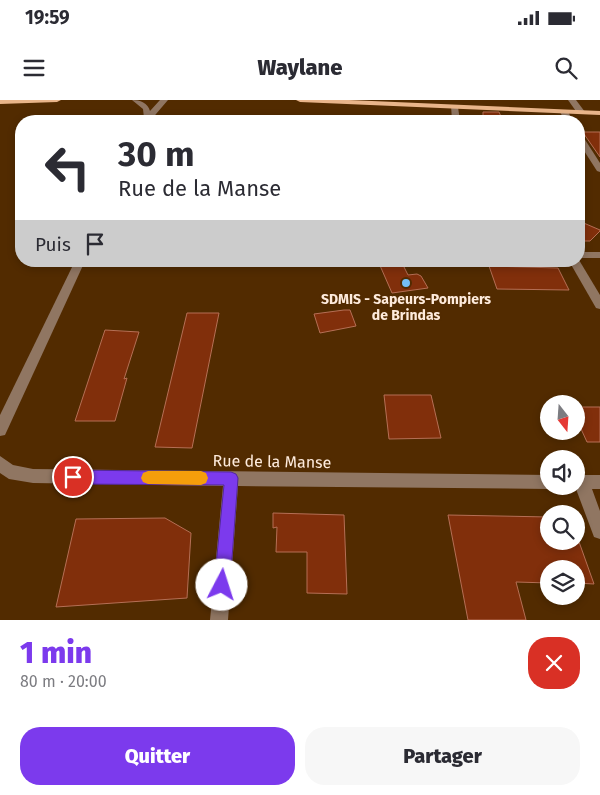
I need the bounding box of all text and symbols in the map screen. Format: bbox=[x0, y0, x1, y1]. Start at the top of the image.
text: 19:59 bbox=[25, 6, 70, 29]
icon: menu bbox=[20, 54, 48, 82]
text: Waylane bbox=[258, 54, 342, 81]
icon: search bbox=[552, 54, 580, 82]
text: 30 m bbox=[118, 133, 195, 175]
icon: left bbox=[35, 135, 100, 200]
text: Rue de la Manse bbox=[118, 175, 281, 202]
icon: arrive bbox=[81, 230, 109, 258]
text: Puis bbox=[35, 233, 71, 256]
marker: SDMIS - Sapeurs-Pompiers de Brindas bbox=[400, 277, 412, 289]
place label: SDMIS - Sapeurs-Pompiers de Brindas bbox=[321, 291, 491, 324]
north arrow bbox=[540, 395, 585, 440]
map controls bbox=[540, 395, 585, 605]
button: sound bbox=[540, 450, 585, 495]
street label: Rue de la Manse bbox=[212, 451, 332, 472]
pin bbox=[52, 456, 94, 498]
icon: arrive bbox=[59, 463, 87, 491]
button: search bbox=[540, 505, 585, 550]
position arrow bbox=[195, 558, 247, 610]
button: layers bbox=[540, 560, 585, 605]
text: 1 min bbox=[20, 635, 92, 671]
button: close bbox=[528, 637, 580, 689]
text: 80 m · 20:00 bbox=[20, 672, 107, 691]
button: Quitter bbox=[20, 727, 295, 785]
button: Partager bbox=[305, 727, 580, 785]

